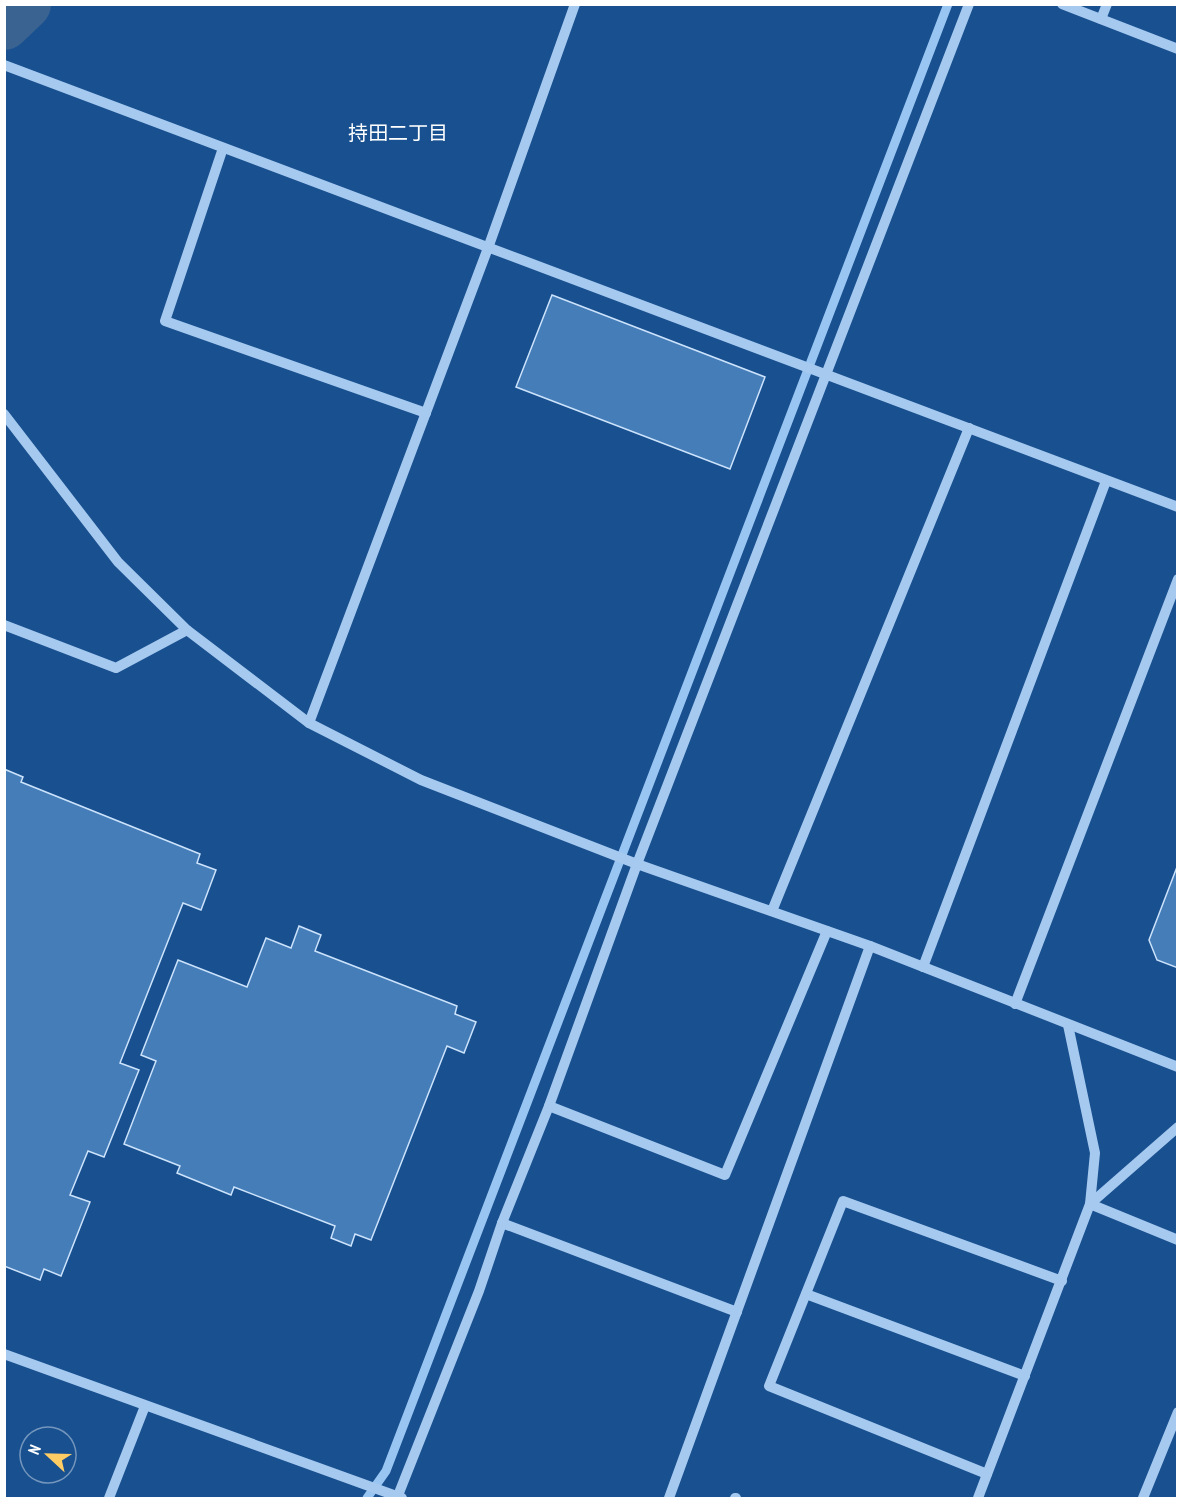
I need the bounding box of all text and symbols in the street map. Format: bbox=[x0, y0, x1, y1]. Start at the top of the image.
district label: 持田二丁目 bbox=[348, 120, 448, 146]
north arrow bbox=[18, 1425, 78, 1485]
text: N bbox=[23, 1442, 45, 1457]

